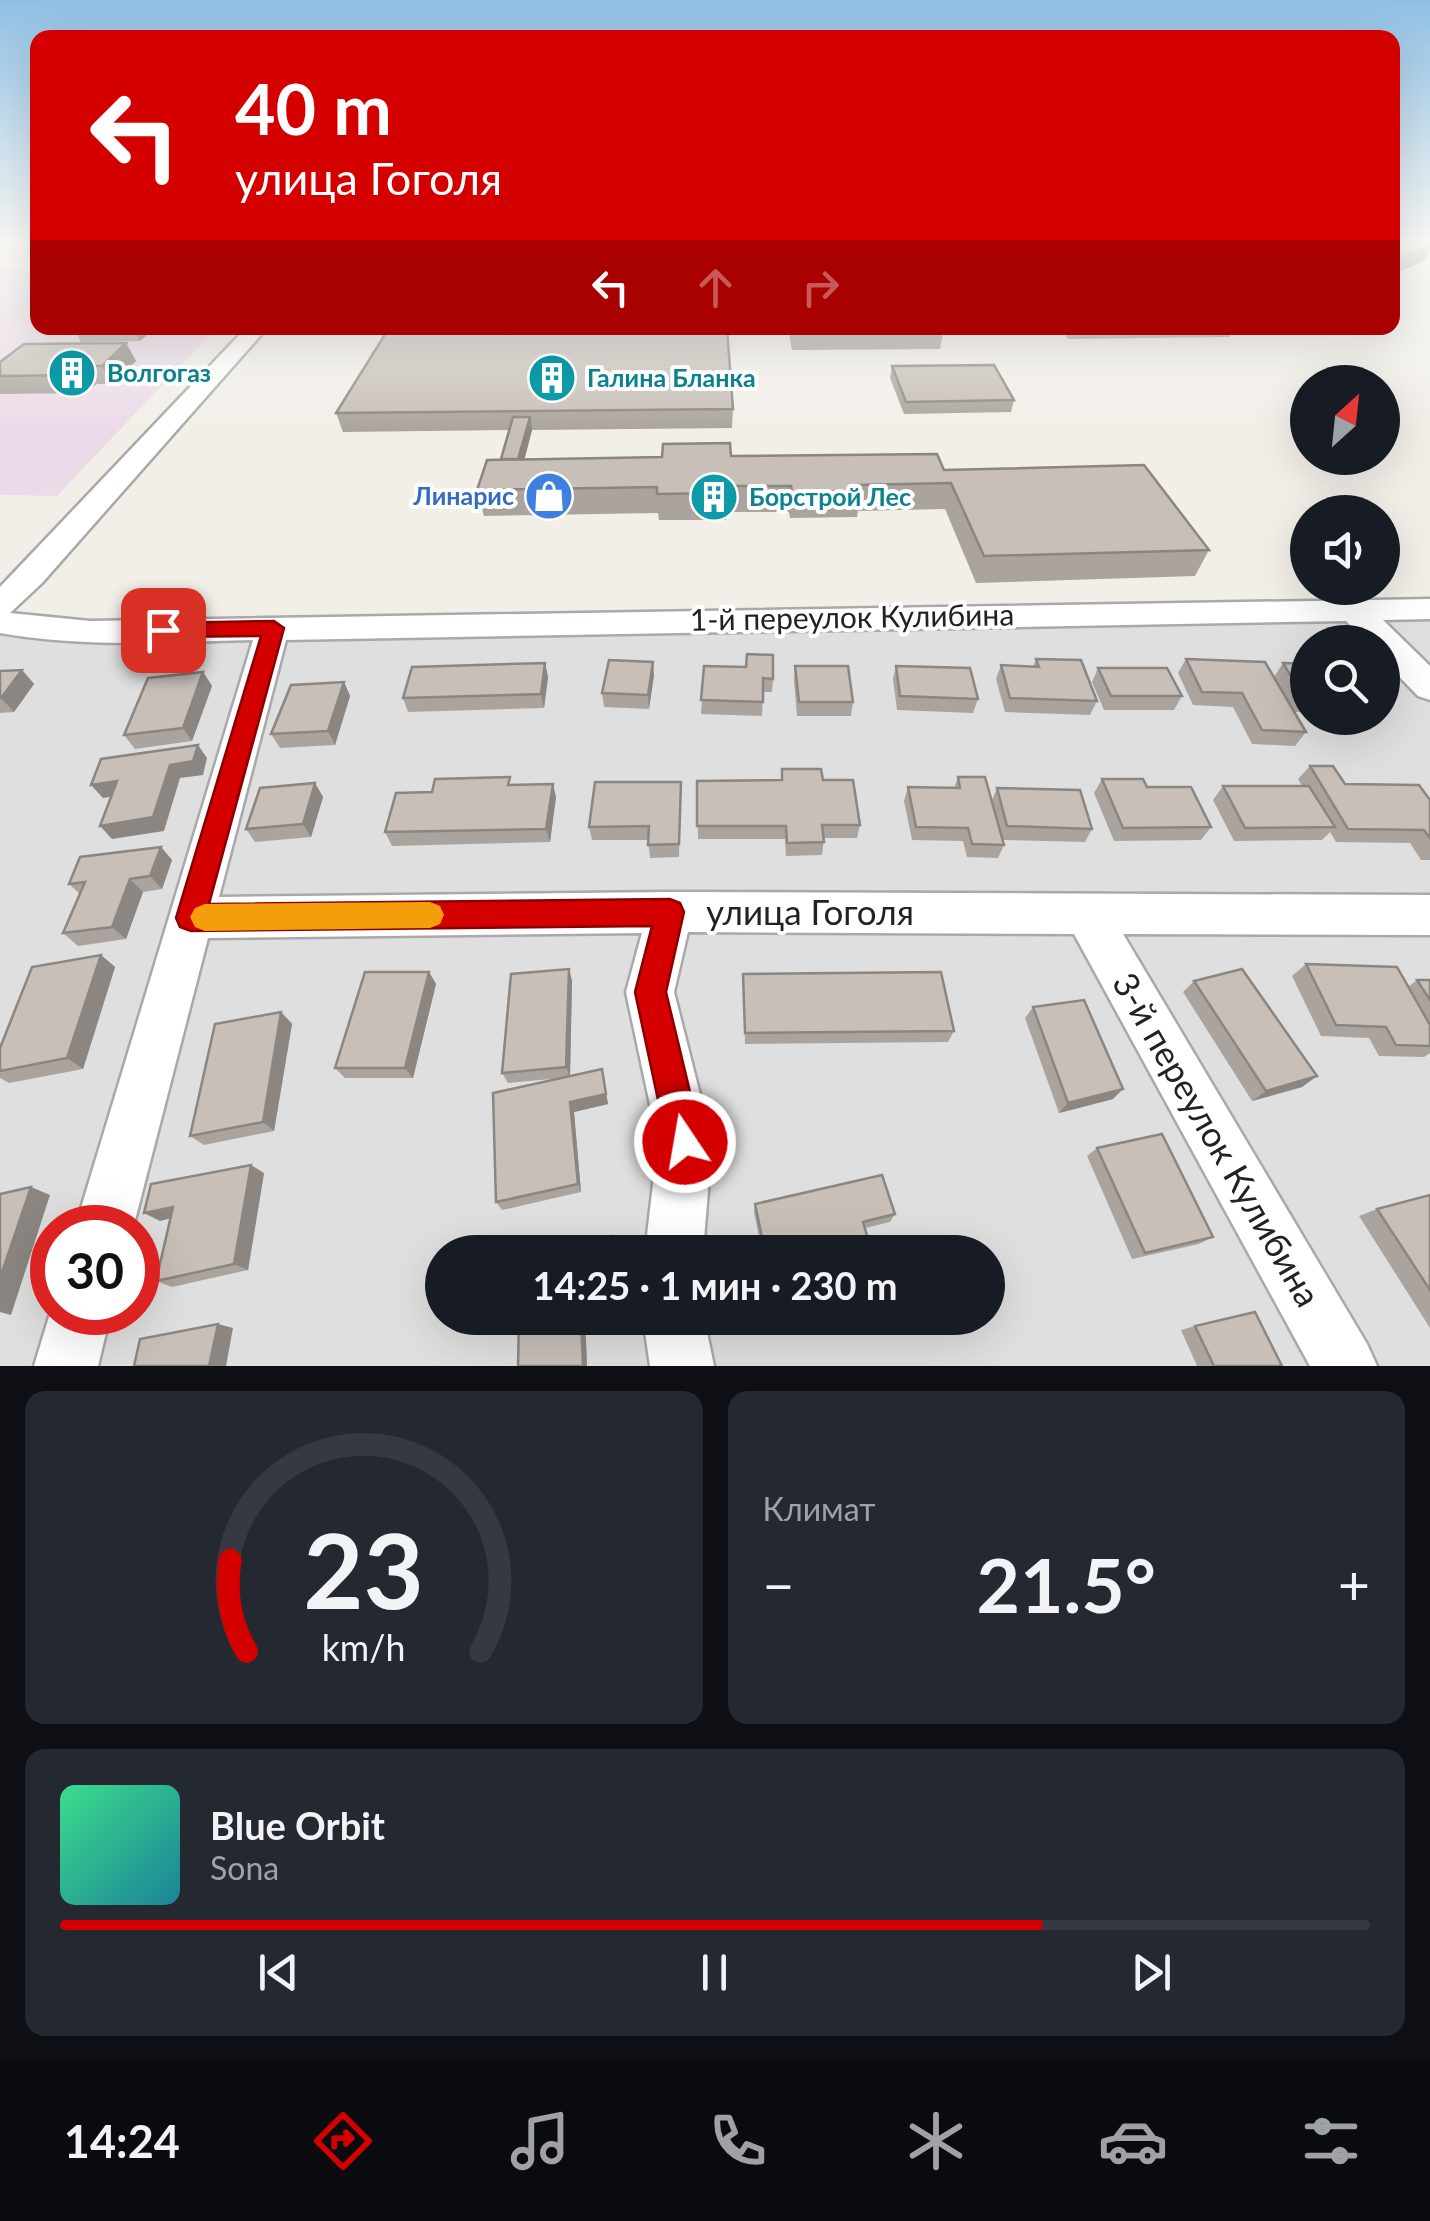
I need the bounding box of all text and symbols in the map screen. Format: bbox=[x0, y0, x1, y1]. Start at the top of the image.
text: 40 m bbox=[235, 66, 392, 150]
icon: left bbox=[70, 70, 200, 200]
text: улица Гоголя bbox=[235, 151, 502, 205]
icon: left bbox=[583, 260, 638, 315]
icon: ahead bbox=[688, 260, 743, 315]
icon: right bbox=[793, 260, 848, 315]
building icon: Волгогаз bbox=[46, 347, 98, 399]
building icon: Галина Бланка bbox=[526, 352, 578, 404]
place label: Волгогаз bbox=[107, 357, 211, 387]
place label: Галина Бланка bbox=[587, 362, 756, 392]
north arrow bbox=[1290, 365, 1400, 475]
map controls bbox=[1290, 365, 1400, 735]
shop icon: Линарис bbox=[523, 470, 575, 522]
building icon: Борстрой Лес bbox=[688, 471, 740, 523]
place label: Линарис bbox=[412, 480, 514, 510]
place label: Борстрой Лес bbox=[749, 481, 911, 511]
button: sound bbox=[1290, 495, 1400, 605]
pin bbox=[121, 588, 206, 673]
street label: 1-й переулок Кулибина bbox=[689, 595, 1014, 637]
icon: arrive bbox=[136, 603, 191, 658]
button: search bbox=[1290, 625, 1400, 735]
street label: улица Гоголя bbox=[706, 890, 914, 932]
street label: 3-й переулок Кулибина bbox=[1105, 965, 1331, 1313]
position arrow bbox=[633, 1090, 737, 1194]
speed limit sign: 30 bbox=[30, 1205, 160, 1335]
text: 14:25 · 1 мин · 230 m bbox=[532, 1262, 898, 1308]
text: Климат bbox=[763, 1489, 875, 1528]
text: 23 bbox=[303, 1506, 424, 1631]
text: 21.5° bbox=[977, 1539, 1156, 1629]
text: − bbox=[763, 1551, 794, 1617]
text: + bbox=[1338, 1551, 1370, 1617]
text: km/h bbox=[322, 1626, 406, 1669]
text: Blue Orbit bbox=[210, 1802, 385, 1848]
text: Sona bbox=[210, 1848, 279, 1887]
icon: previous bbox=[251, 1945, 306, 2000]
icon: pause bbox=[687, 1945, 742, 2000]
icon: next bbox=[1124, 1945, 1179, 2000]
icon: directions bbox=[308, 2106, 378, 2176]
icon: music bbox=[505, 2106, 575, 2176]
icon: phone bbox=[703, 2106, 773, 2176]
icon: climate bbox=[901, 2106, 971, 2176]
icon: car bbox=[1098, 2106, 1168, 2176]
icon: filters bbox=[1296, 2106, 1366, 2176]
text: 14:24 bbox=[64, 2114, 180, 2168]

